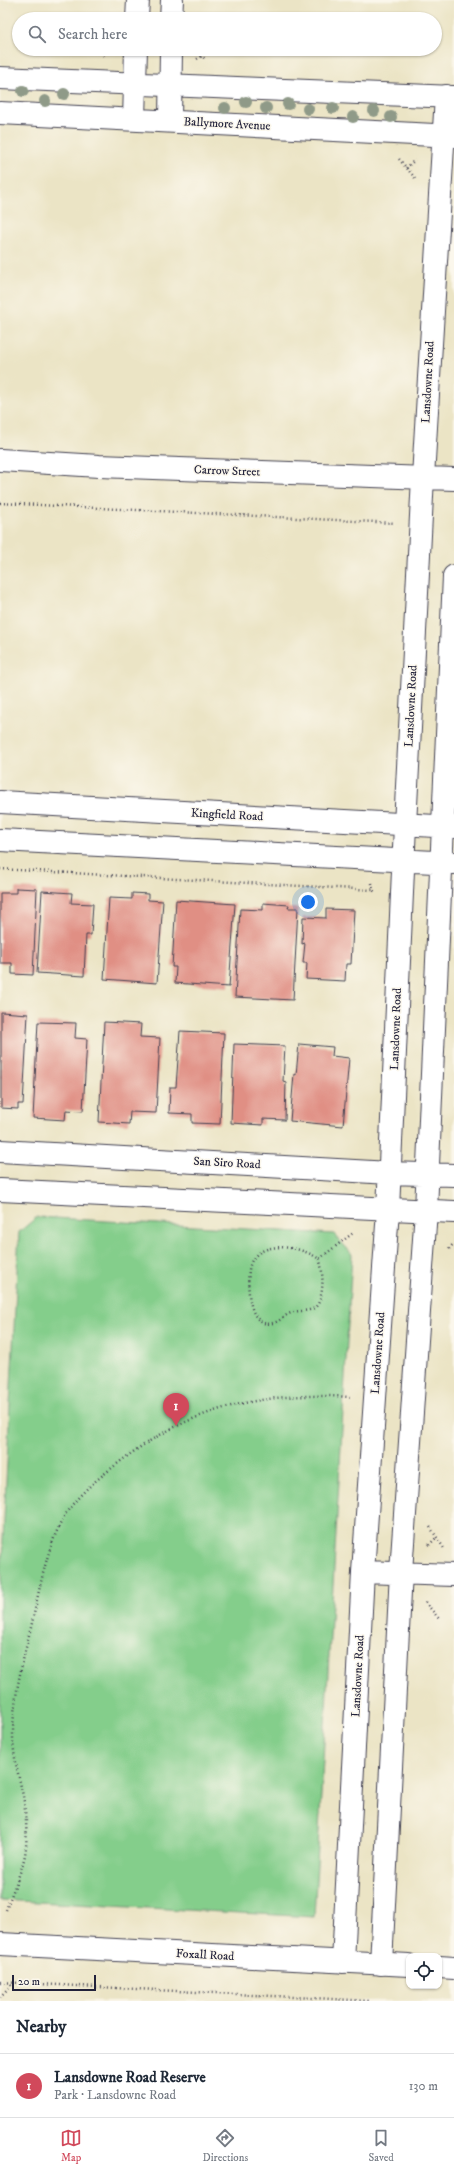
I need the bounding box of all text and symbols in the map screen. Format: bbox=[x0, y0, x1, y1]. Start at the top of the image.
search box bbox=[12, 12, 442, 56]
icon: search bbox=[26, 23, 48, 45]
text: Search here bbox=[58, 25, 127, 44]
street label: Ballymore Avenue bbox=[183, 114, 271, 134]
street label: Lansdowne Road bbox=[418, 341, 438, 423]
street label: Carrow Street bbox=[194, 462, 261, 480]
street label: Lansdowne Road bbox=[401, 665, 421, 747]
street label: Kingfield Road bbox=[190, 806, 264, 824]
your location bbox=[298, 892, 318, 912]
street label: Lansdowne Road bbox=[387, 988, 405, 1070]
street label: San Siro Road bbox=[193, 1154, 261, 1172]
street label: Lansdowne Road bbox=[368, 1312, 388, 1394]
pin: 1 bbox=[163, 1393, 189, 1426]
street label: Lansdowne Road bbox=[348, 1635, 368, 1717]
street label: Foxall Road bbox=[175, 1946, 235, 1964]
map controls bbox=[406, 1953, 442, 1989]
button: locate bbox=[406, 1953, 442, 1989]
scale bar bbox=[12, 1973, 96, 1992]
text: 20 m bbox=[18, 1975, 40, 1989]
text: Nearby bbox=[16, 2016, 66, 2038]
text: Lansdowne Road Reserve bbox=[54, 2068, 206, 2087]
text: 1 bbox=[27, 2078, 31, 2094]
text: 130 m bbox=[409, 2078, 438, 2094]
text: Park · Lansdowne Road bbox=[54, 2087, 176, 2103]
tab: Map bbox=[60, 2127, 82, 2165]
tab: Directions bbox=[203, 2127, 248, 2165]
tab: Saved bbox=[369, 2127, 394, 2165]

